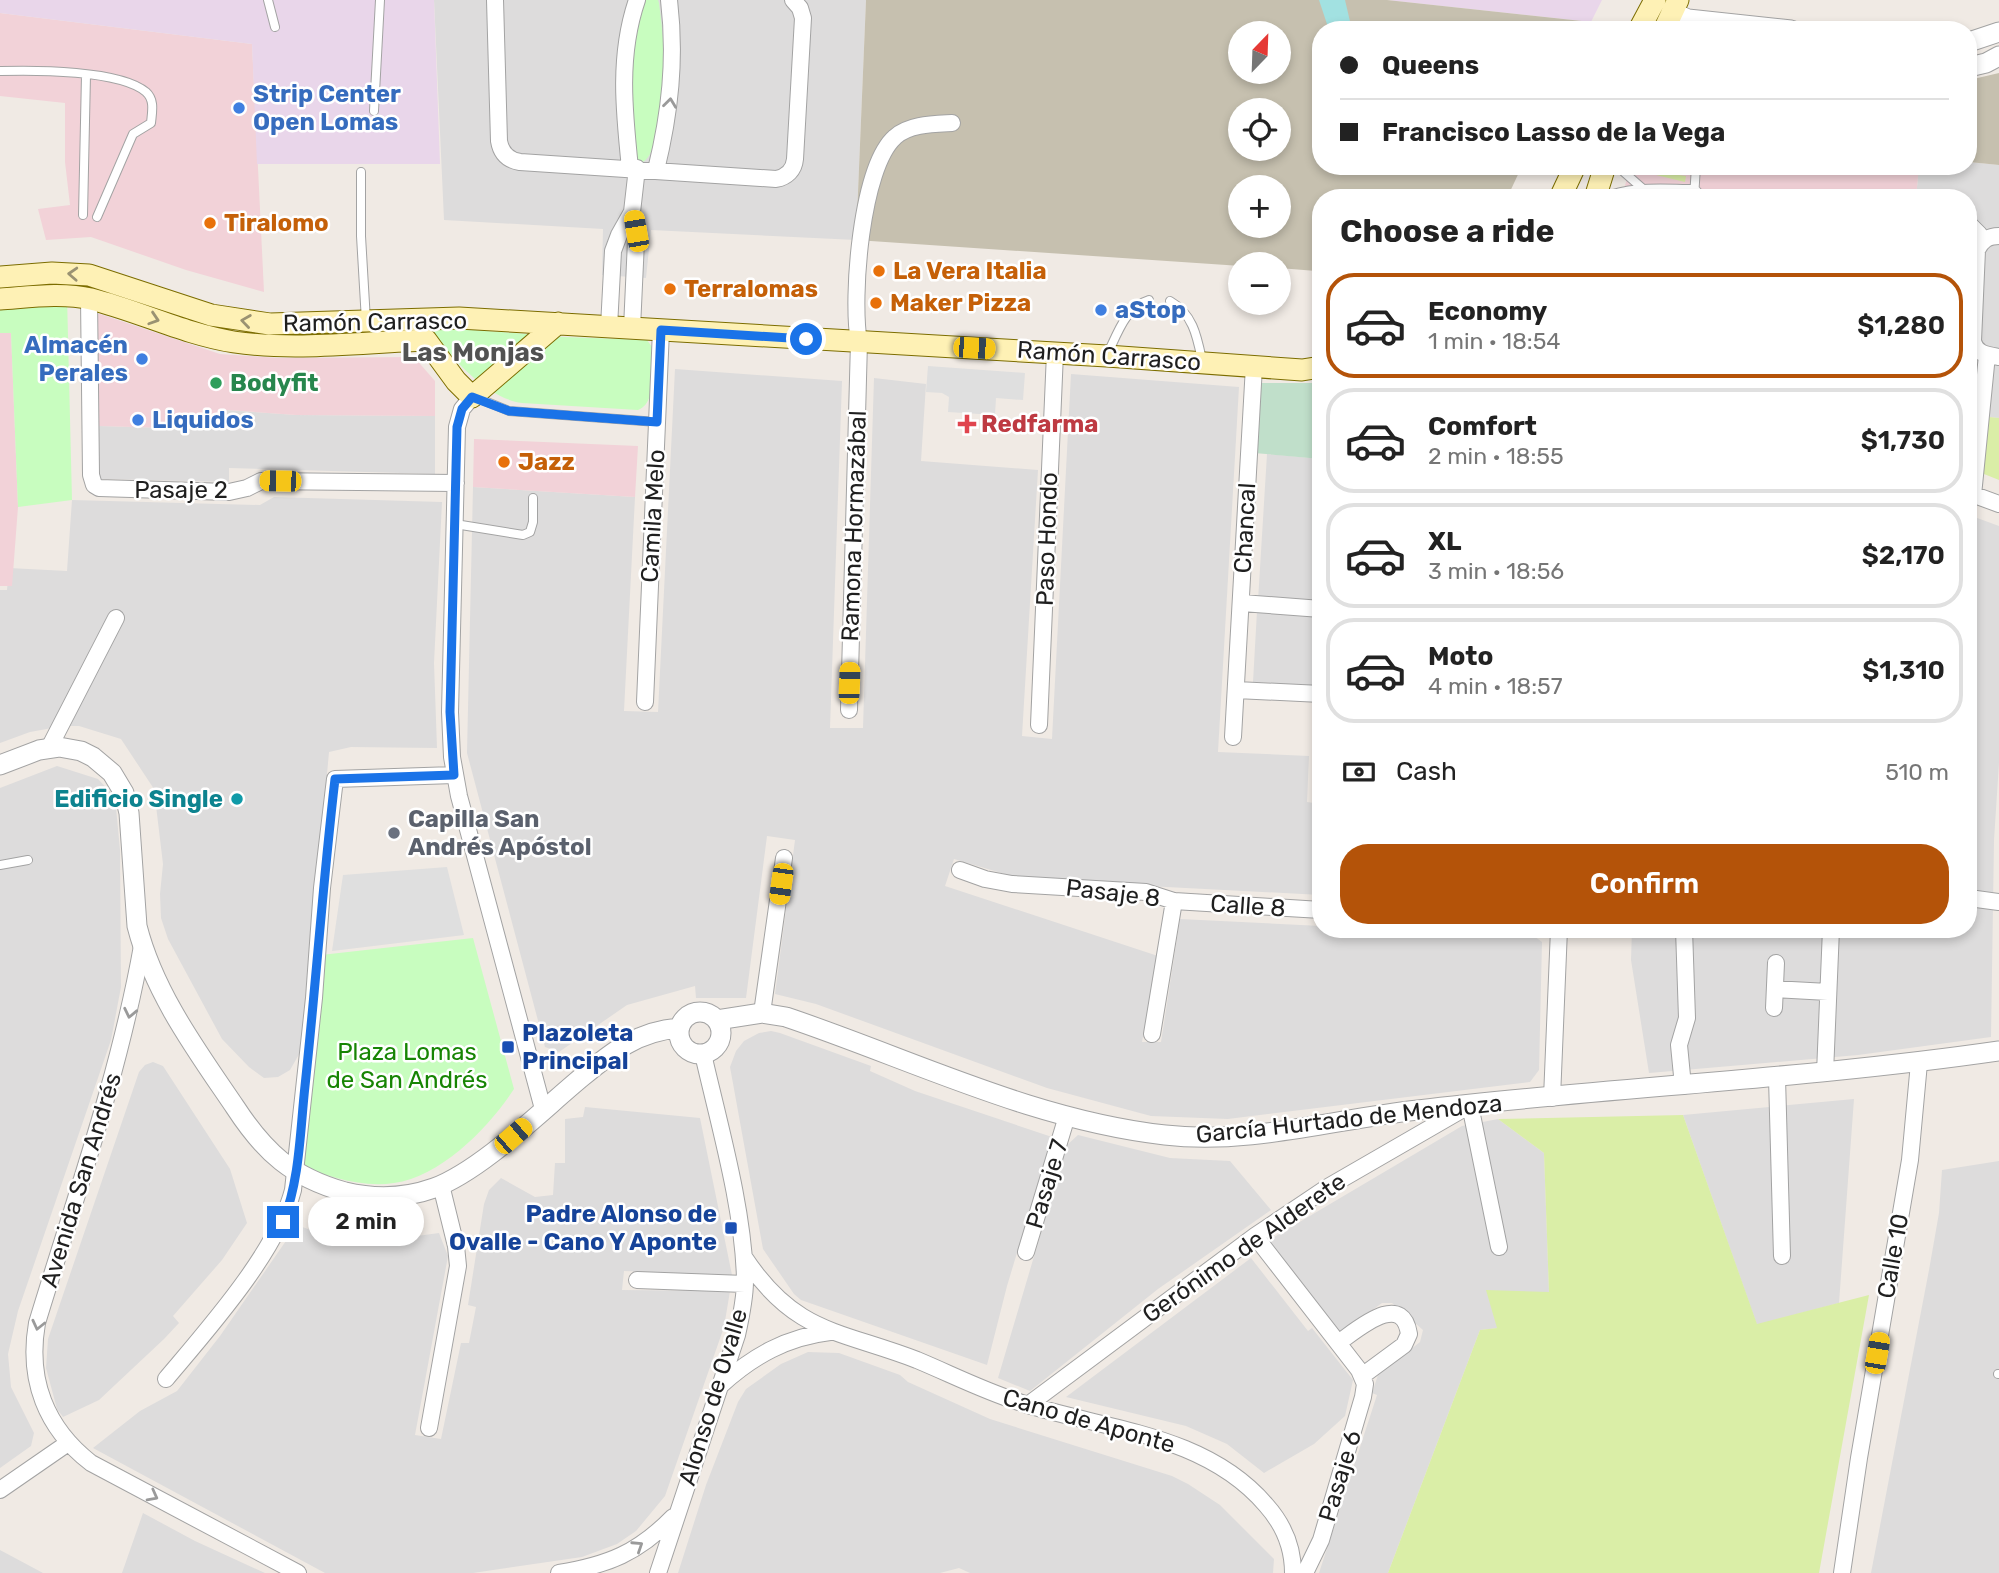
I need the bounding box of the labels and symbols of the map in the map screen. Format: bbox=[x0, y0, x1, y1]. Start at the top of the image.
north arrow bbox=[1228, 21, 1292, 84]
place label: Strip Center Open Lomas bbox=[253, 80, 401, 136]
one-way arrow bbox=[663, 97, 678, 109]
marker: Strip Center Open Lomas bbox=[231, 100, 247, 116]
car bbox=[623, 208, 650, 254]
place label: Tiralomo bbox=[224, 209, 329, 237]
marker: Tiralomo bbox=[202, 215, 218, 231]
place label: La Vera Italia bbox=[893, 257, 1047, 285]
marker: La Vera Italia bbox=[871, 263, 887, 279]
one-way arrow bbox=[67, 267, 78, 282]
place label: Terralomas bbox=[684, 275, 818, 303]
marker: Terralomas bbox=[662, 281, 678, 297]
place label: Maker Pizza bbox=[890, 289, 1031, 317]
marker: Maker Pizza bbox=[868, 295, 884, 311]
place label: aStop bbox=[1115, 296, 1186, 324]
marker: aStop bbox=[1093, 302, 1109, 318]
street label: Ramón Carrasco bbox=[283, 306, 467, 338]
one-way arrow bbox=[147, 311, 159, 325]
one-way arrow bbox=[240, 314, 252, 329]
route start bbox=[790, 323, 822, 355]
place label: Almacén Perales bbox=[24, 331, 128, 387]
car bbox=[953, 336, 996, 360]
street label: Ramón Carrasco bbox=[1016, 336, 1202, 376]
district label: Las Monjas bbox=[402, 337, 544, 368]
marker: Almacén Perales bbox=[134, 351, 150, 367]
place label: Bodyfit bbox=[230, 369, 318, 397]
marker: Bodyfit bbox=[208, 375, 224, 391]
place label: Liquidos bbox=[152, 406, 254, 434]
street label: Ramona Hormazábal bbox=[836, 410, 872, 642]
place label: Redfarma bbox=[981, 410, 1098, 438]
marker: Liquidos bbox=[130, 412, 146, 428]
marker: Redfarma bbox=[959, 416, 975, 432]
place label: Jazz bbox=[518, 448, 575, 476]
street label: Camila Melo bbox=[636, 449, 670, 583]
marker: Jazz bbox=[496, 454, 512, 470]
car bbox=[259, 470, 302, 492]
street label: Paso Hondo bbox=[1031, 472, 1063, 606]
street label: Pasaje 2 bbox=[134, 476, 228, 504]
street label: Chancal bbox=[1229, 482, 1261, 574]
car bbox=[838, 662, 861, 704]
place label: Edificio Single bbox=[54, 785, 223, 813]
marker: Edificio Single bbox=[229, 791, 245, 807]
place label: Capilla San Andrés Apóstol bbox=[408, 805, 592, 861]
marker: Capilla San Andrés Apóstol bbox=[386, 825, 402, 841]
car bbox=[768, 862, 795, 906]
street label: Pasaje 8 bbox=[1064, 873, 1162, 913]
street label: Calle 8 bbox=[1209, 889, 1287, 923]
one-way arrow bbox=[123, 1007, 138, 1019]
place label: Plazoleta Principal bbox=[522, 1019, 634, 1075]
park label: Plaza Lomas de San Andrés bbox=[326, 1038, 488, 1094]
marker: Plazoleta Principal bbox=[500, 1039, 516, 1055]
street label: Avenida San Andrés bbox=[35, 1069, 127, 1291]
street label: García Hurtado de Mendoza bbox=[1194, 1089, 1504, 1149]
car bbox=[491, 1114, 536, 1158]
street label: Pasaje 7 bbox=[1020, 1136, 1074, 1232]
street label: Gerónimo de Alderete bbox=[1137, 1167, 1351, 1329]
callout: 2 min bbox=[308, 1198, 423, 1246]
place label: Padre Alonso de Ovalle - Cano Y Aponte bbox=[449, 1200, 717, 1256]
route end bbox=[267, 1206, 299, 1238]
street label: Calle 10 bbox=[1872, 1211, 1914, 1301]
marker: Padre Alonso de Ovalle - Cano Y Aponte bbox=[723, 1220, 739, 1236]
street label: Alonso de Ovalle bbox=[673, 1305, 753, 1489]
one-way arrow bbox=[31, 1319, 46, 1331]
car bbox=[1864, 1330, 1891, 1376]
street label: Cano de Aponte bbox=[1000, 1383, 1178, 1459]
street label: Pasaje 6 bbox=[1313, 1427, 1367, 1525]
one-way arrow bbox=[145, 1488, 158, 1501]
one-way arrow bbox=[630, 1542, 643, 1554]

